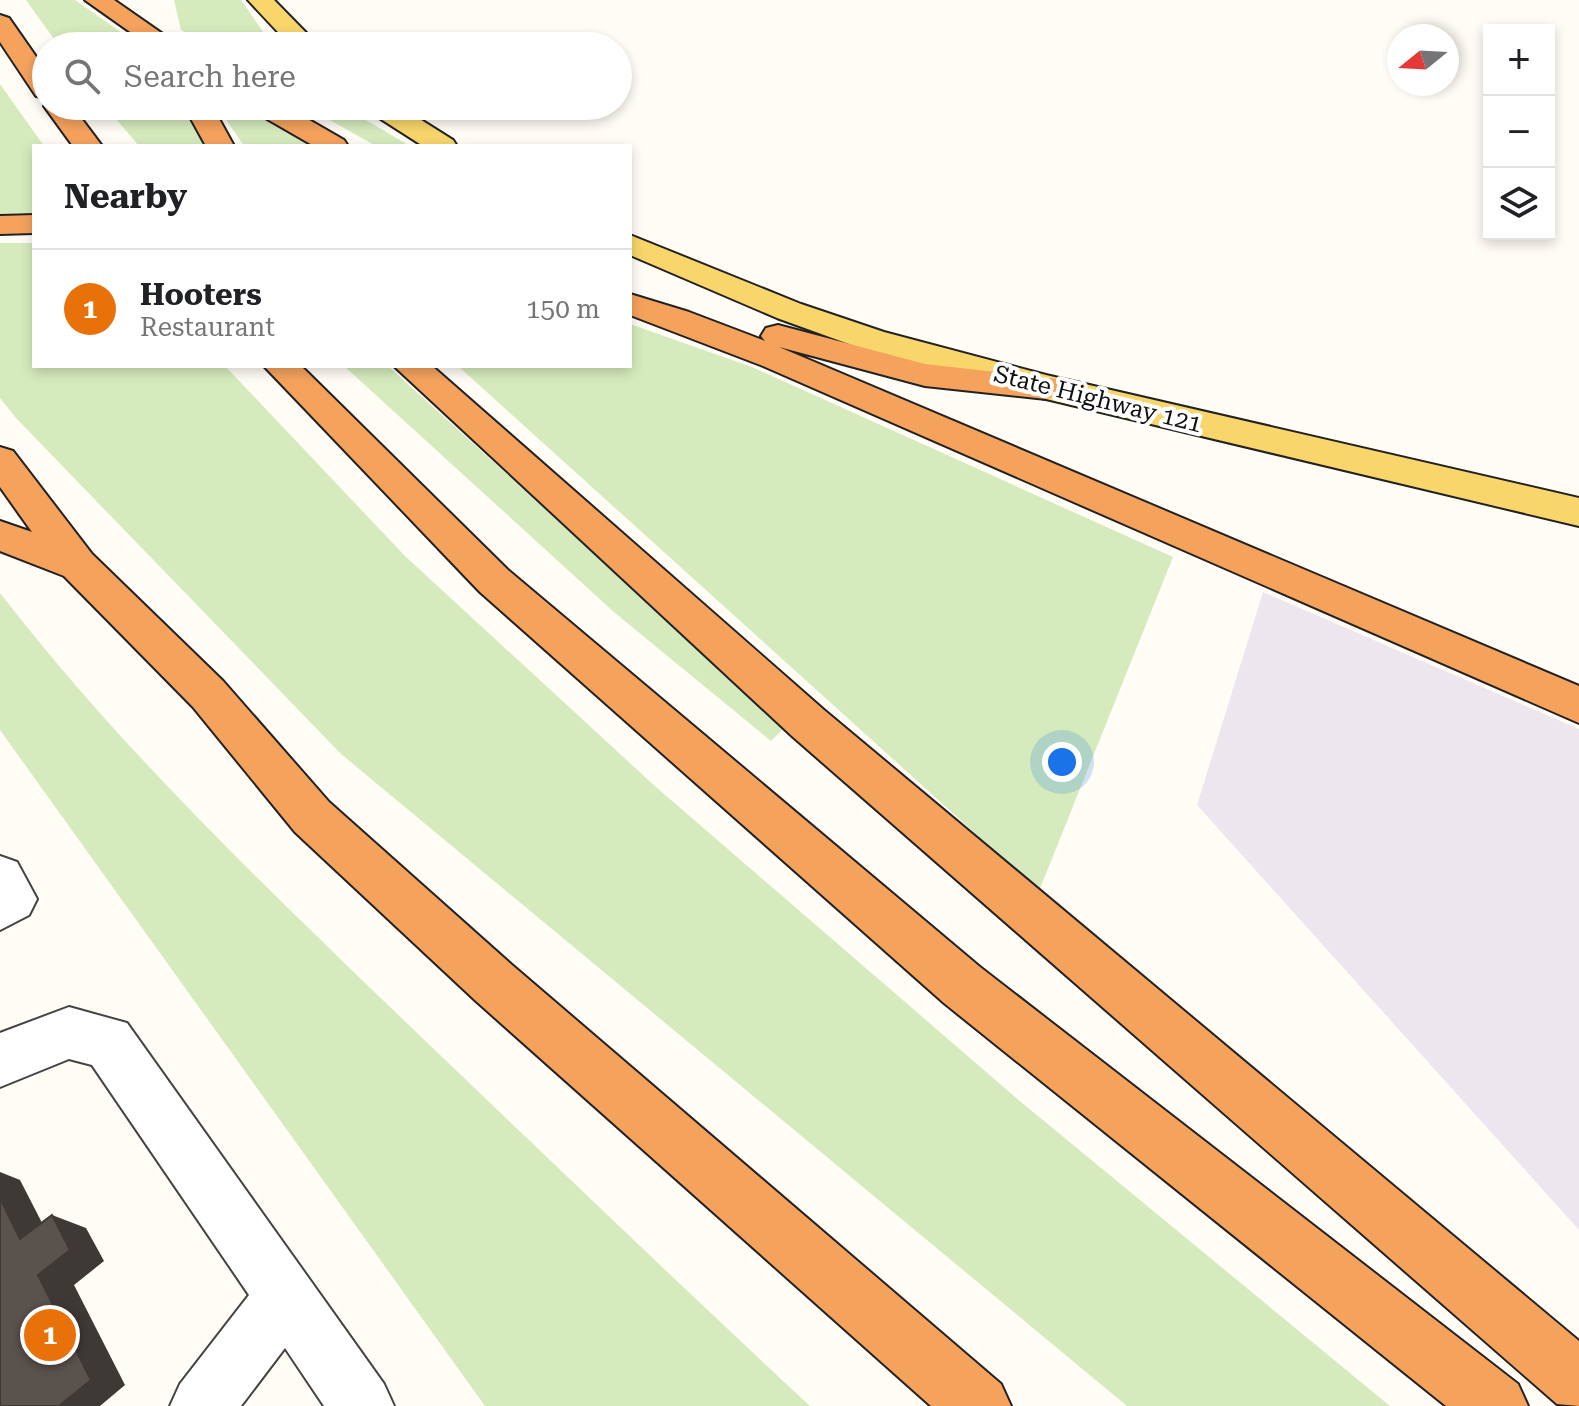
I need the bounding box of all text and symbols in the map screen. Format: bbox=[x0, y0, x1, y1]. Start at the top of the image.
north arrow bbox=[1387, 24, 1459, 96]
map controls bbox=[1483, 24, 1555, 240]
button: + bbox=[1483, 24, 1555, 96]
search box bbox=[32, 32, 632, 120]
icon: search bbox=[60, 54, 104, 98]
text: Search here bbox=[124, 59, 296, 94]
button: − bbox=[1483, 96, 1555, 168]
button: layers bbox=[1483, 168, 1555, 240]
text: Nearby bbox=[64, 176, 187, 216]
text: Hooters bbox=[140, 277, 262, 312]
text: 1 bbox=[83, 294, 97, 324]
text: 150 m bbox=[526, 294, 600, 324]
text: Restaurant bbox=[140, 312, 275, 342]
street label: State Highway 121 bbox=[991, 360, 1205, 438]
your location bbox=[1042, 742, 1082, 782]
pin: 1 bbox=[24, 1305, 76, 1365]

